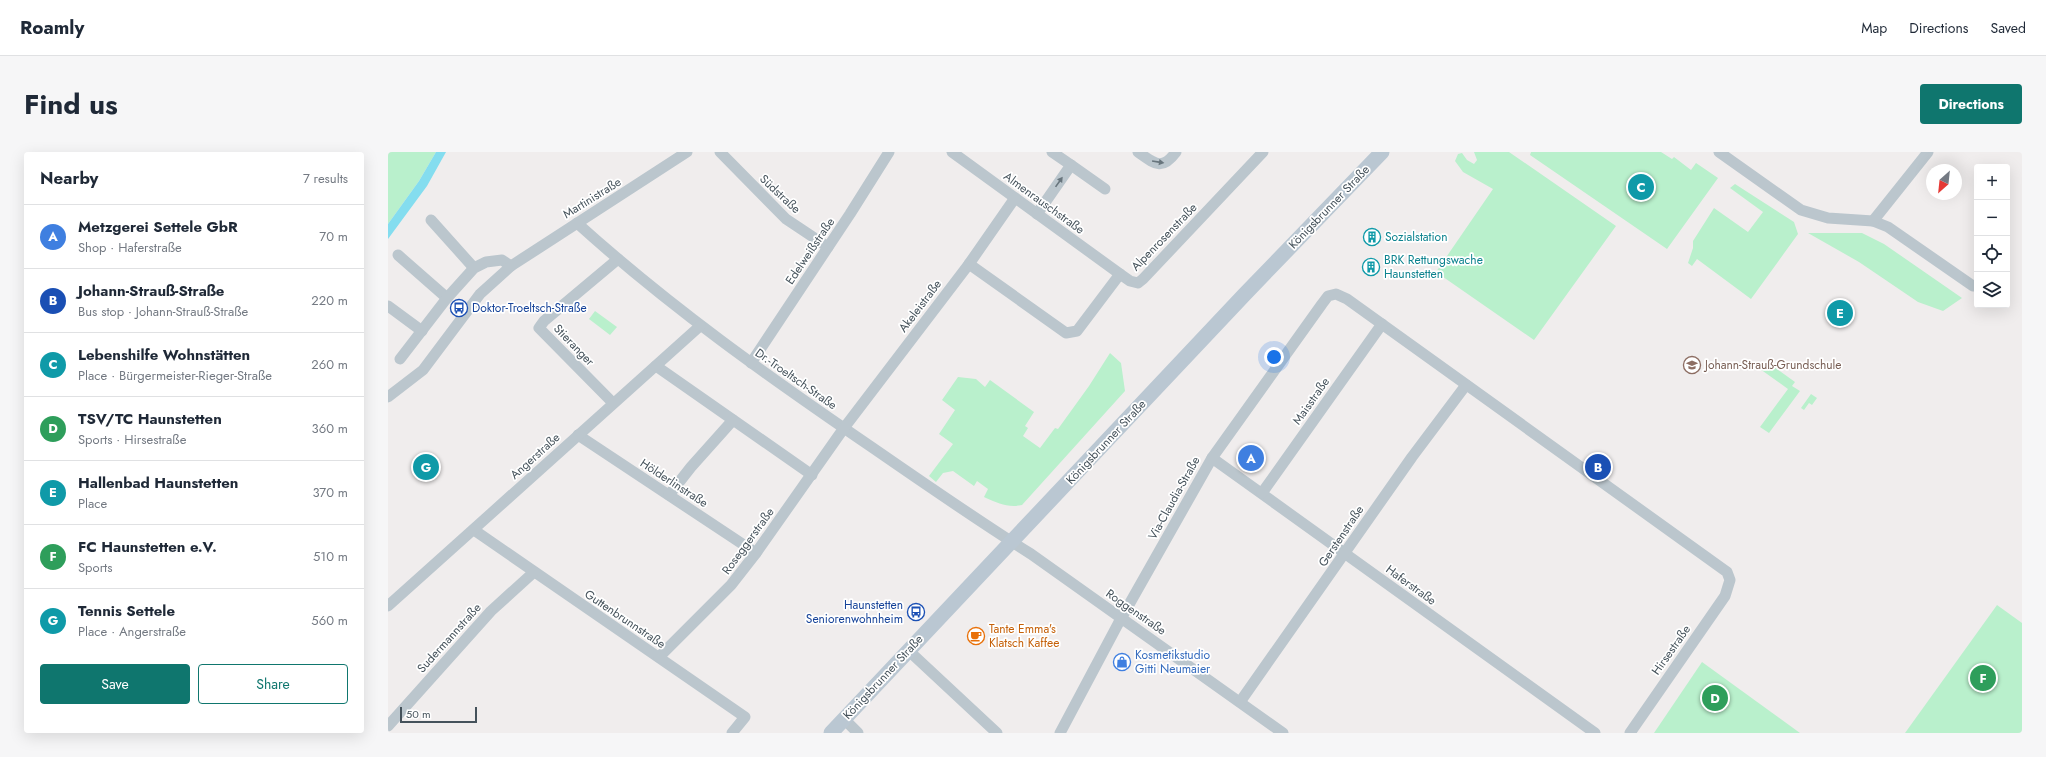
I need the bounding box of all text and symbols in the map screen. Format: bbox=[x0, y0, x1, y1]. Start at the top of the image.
text: Roamly bbox=[20, 14, 84, 41]
text: Map bbox=[1861, 18, 1887, 38]
text: Directions bbox=[1909, 18, 1969, 38]
text: Saved bbox=[1991, 18, 2026, 38]
text: Find us bbox=[24, 84, 118, 125]
button: Directions bbox=[1920, 84, 2022, 124]
one-way arrow bbox=[1152, 159, 1165, 165]
street label: Königsbrunner Straße bbox=[1284, 161, 1374, 253]
north arrow bbox=[1926, 164, 1962, 200]
map controls bbox=[1974, 164, 2010, 308]
button: + bbox=[1974, 164, 2010, 200]
text: Nearby bbox=[40, 166, 98, 190]
street label: Almenrauschstraße bbox=[1000, 167, 1088, 239]
text: 7 results bbox=[303, 169, 348, 188]
street label: Südstraße bbox=[755, 170, 805, 218]
pin: C bbox=[1628, 172, 1654, 202]
street label: Martinistraße bbox=[559, 173, 625, 223]
one-way arrow bbox=[1056, 176, 1063, 187]
street label: Alpenrosenstraße bbox=[1127, 199, 1201, 275]
button: − bbox=[1974, 200, 2010, 236]
street label: Edelweißstraße bbox=[781, 214, 839, 288]
text: Metzgerei Settele GbR bbox=[78, 216, 238, 238]
text: A bbox=[48, 227, 58, 246]
text: 70 m bbox=[319, 227, 348, 246]
building icon: Sozialstation bbox=[1362, 227, 1382, 247]
place label: Sozialstation bbox=[1385, 228, 1447, 246]
button: locate bbox=[1974, 236, 2010, 272]
text: Shop · Haferstraße bbox=[78, 238, 182, 257]
place label: BRK Rettungswache Haunstetten bbox=[1384, 251, 1483, 283]
building icon: BRK Rettungswache Haunstetten bbox=[1361, 257, 1381, 277]
button: layers bbox=[1974, 272, 2010, 308]
street label: Akeleistraße bbox=[894, 276, 946, 336]
text: Johann-Strauß-Straße bbox=[78, 280, 224, 302]
text: B bbox=[49, 291, 57, 310]
text: 220 m bbox=[311, 291, 348, 310]
bus stop icon: Doktor-Troeltsch-Straße bbox=[449, 298, 469, 318]
pin: E bbox=[1827, 298, 1853, 328]
place label: Doktor-Troeltsch-Straße bbox=[472, 299, 587, 317]
text: Bus stop · Johann-Strauß-Straße bbox=[78, 302, 248, 321]
street label: Stieranger bbox=[549, 320, 599, 371]
text: Lebenshilfe Wohnstätten bbox=[78, 344, 250, 366]
street label: Dr.-Troeltsch-Straße bbox=[751, 344, 841, 414]
your location bbox=[1264, 347, 1284, 367]
text: C bbox=[48, 355, 58, 374]
text: 260 m bbox=[311, 355, 348, 374]
school or university icon: Johann-Strauß-Grundschule bbox=[1682, 355, 1702, 375]
place label: Johann-Strauß-Grundschule bbox=[1703, 356, 1842, 374]
text: Place · Bürgermeister-Rieger-Straße bbox=[78, 366, 272, 385]
street label: Maisstraße bbox=[1288, 374, 1334, 428]
street label: Königsbrunner Straße bbox=[1062, 396, 1150, 488]
text: TSV/TC Haunstetten bbox=[78, 408, 222, 430]
text: D bbox=[48, 419, 58, 438]
text: 360 m bbox=[312, 419, 348, 438]
street label: Angerstraße bbox=[506, 429, 564, 483]
text: Sports · Hirsestraße bbox=[78, 430, 186, 449]
pin: A bbox=[1238, 443, 1264, 473]
pin: G bbox=[413, 452, 439, 482]
pin: B bbox=[1585, 452, 1611, 482]
street label: Via-Claudia-Straße bbox=[1144, 453, 1204, 543]
street label: Hölderlinstraße bbox=[636, 454, 712, 512]
text: Hallenbad Haunstetten bbox=[78, 472, 238, 494]
text: E bbox=[49, 483, 57, 502]
text: 370 m bbox=[312, 483, 348, 502]
text: Place bbox=[78, 494, 107, 513]
street label: Gerstenstraße bbox=[1314, 502, 1368, 570]
street label: Roseggerstraße bbox=[718, 504, 778, 578]
text: FC Haunstetten e.V. bbox=[78, 536, 217, 558]
text: F bbox=[49, 547, 57, 566]
text: 510 m bbox=[313, 547, 348, 566]
text: Sports bbox=[78, 558, 112, 577]
street label: Haferstraße bbox=[1382, 560, 1440, 610]
street label: Guttenbrunnstraße bbox=[581, 585, 669, 653]
street label: Roggenstraße bbox=[1102, 585, 1170, 639]
place label: Haunstetten Seniorenwohnheim bbox=[806, 596, 903, 628]
street label: Sudermannstraße bbox=[413, 599, 485, 677]
text: Tennis Settele bbox=[78, 600, 175, 622]
bus stop icon: Haunstetten Seniorenwohnheim bbox=[906, 602, 926, 622]
text: G bbox=[48, 611, 58, 630]
text: 560 m bbox=[311, 611, 348, 630]
place label: Tante Emma's Klatsch Kaffee bbox=[989, 620, 1059, 652]
street label: Hirsestraße bbox=[1647, 621, 1695, 679]
text: Place · Angerstraße bbox=[78, 622, 186, 641]
cafe icon: Tante Emma's Klatsch Kaffee bbox=[966, 626, 986, 646]
street label: Königsbrunner Straße bbox=[839, 631, 927, 723]
place label: Kosmetikstudio Gitti Neumaier bbox=[1135, 646, 1211, 678]
shop icon: Kosmetikstudio Gitti Neumaier bbox=[1112, 652, 1132, 672]
pin: F bbox=[1970, 663, 1996, 693]
button: Save bbox=[40, 664, 190, 704]
button: Share bbox=[198, 664, 348, 704]
pin: D bbox=[1702, 683, 1728, 713]
scale bar bbox=[400, 705, 477, 724]
text: 50 m bbox=[406, 706, 431, 722]

